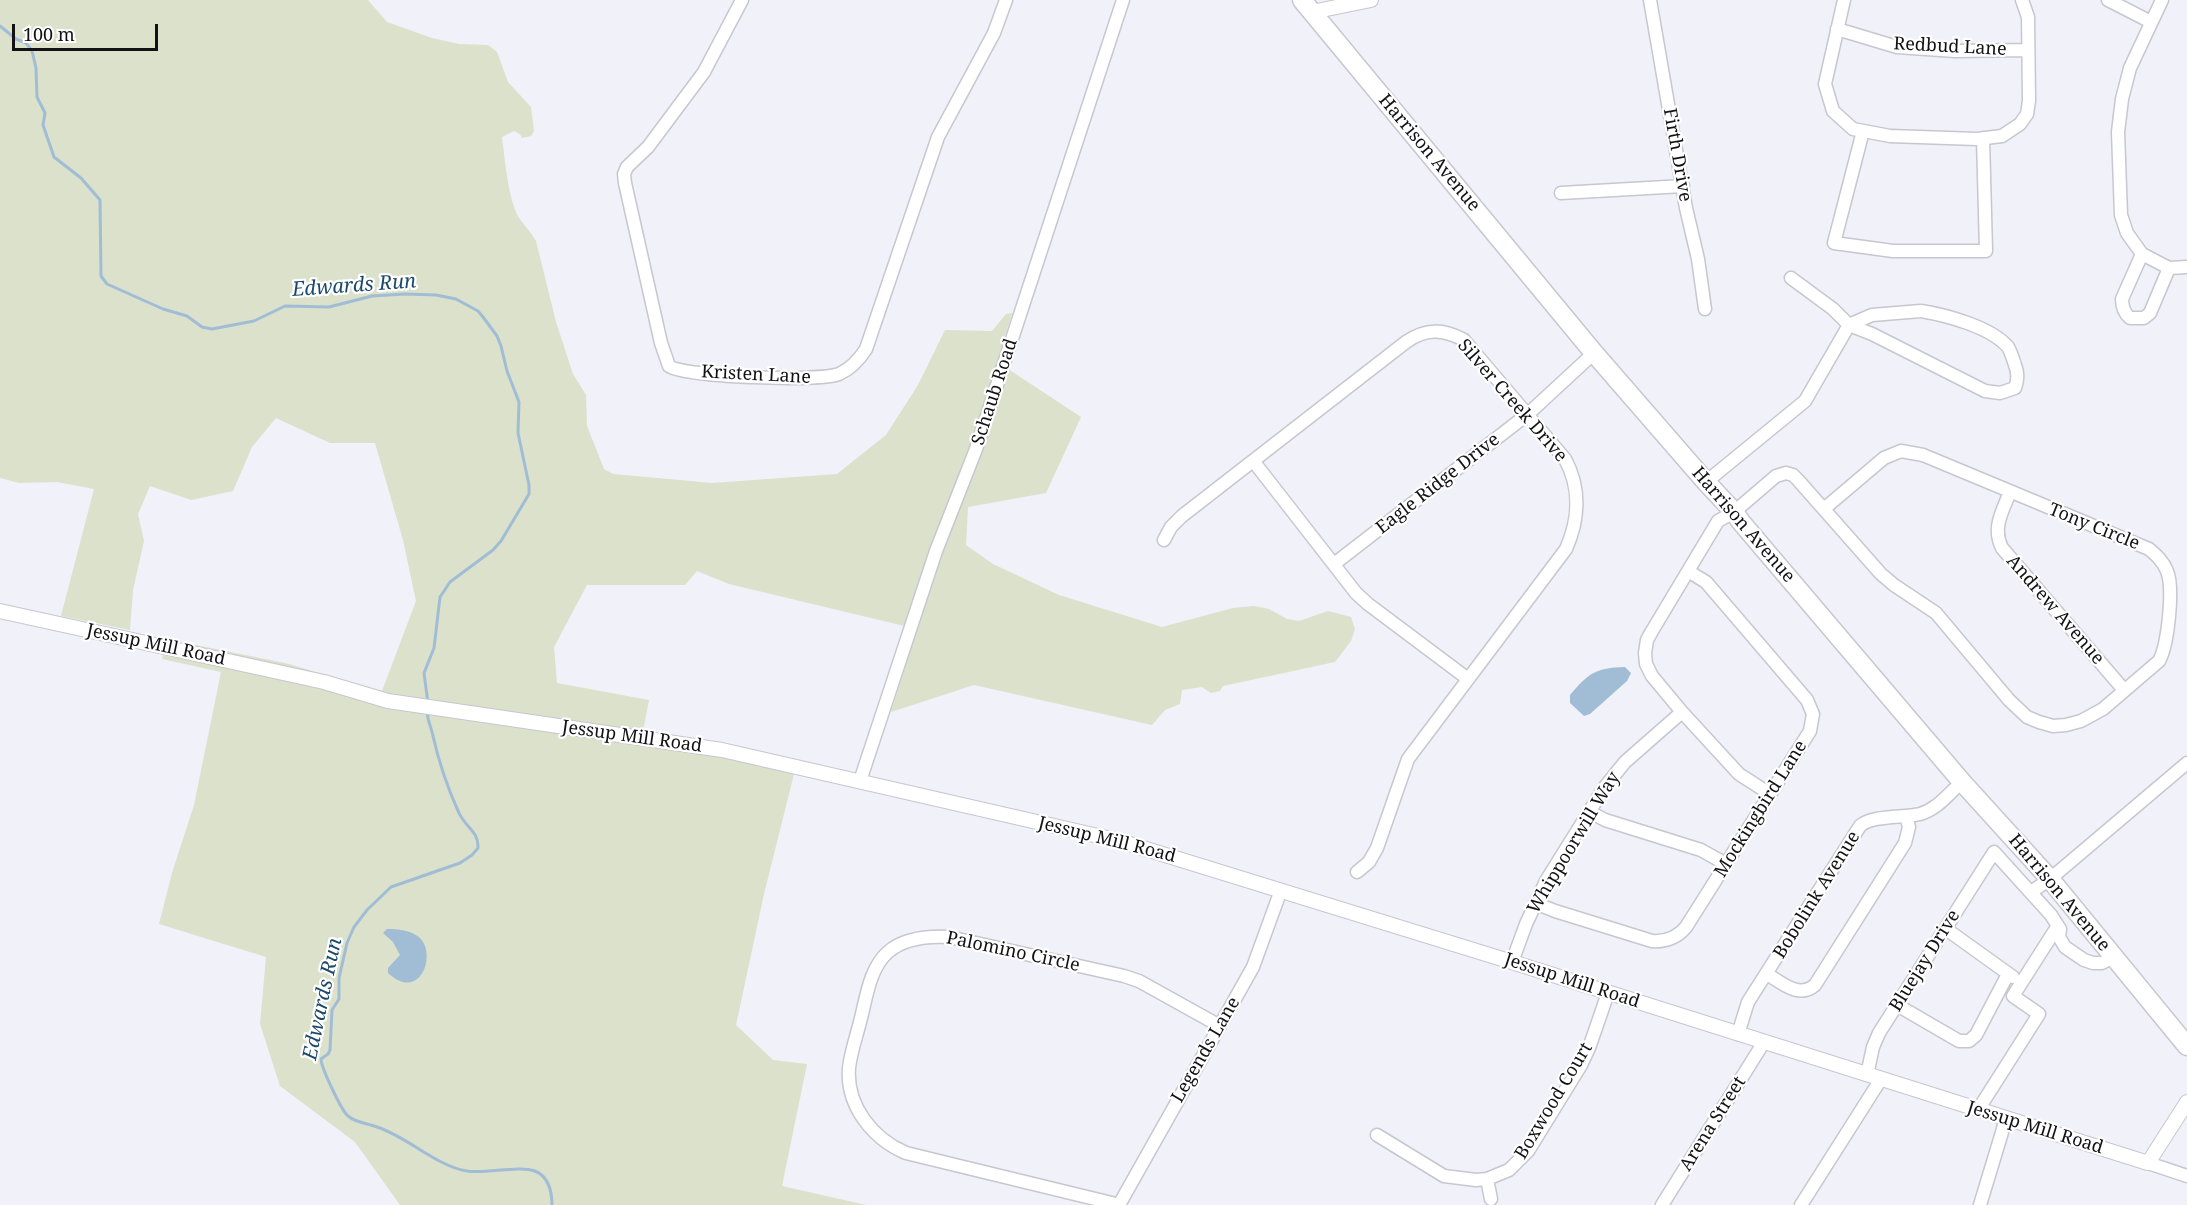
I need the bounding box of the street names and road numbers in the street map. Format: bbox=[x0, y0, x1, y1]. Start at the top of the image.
street label: Redbud Lane bbox=[1893, 33, 2007, 61]
street label: Harrison Avenue bbox=[1374, 90, 1484, 216]
street label: Firth Drive bbox=[1658, 107, 1696, 203]
street label: Silver Creek Drive bbox=[1453, 335, 1571, 467]
street label: Schaub Road bbox=[968, 336, 1022, 448]
street label: Kristen Lane bbox=[701, 361, 811, 389]
street label: Eagle Ridge Drive bbox=[1372, 429, 1504, 539]
street label: Harrison Avenue bbox=[1687, 463, 1799, 587]
street label: Tony Circle bbox=[2045, 499, 2143, 555]
street label: Andrew Avenue bbox=[2002, 551, 2108, 669]
street label: Jessup Mill Road bbox=[85, 620, 227, 670]
street label: Jessup Mill Road bbox=[561, 716, 703, 758]
street label: Mockingbird Lane bbox=[1710, 737, 1812, 881]
street label: Whippoorwill Way bbox=[1523, 768, 1625, 918]
street label: Jessup Mill Road bbox=[1036, 812, 1178, 868]
street label: Bobolink Avenue bbox=[1769, 827, 1865, 963]
street label: Harrison Avenue bbox=[2004, 830, 2114, 956]
street label: Bluejay Drive bbox=[1885, 906, 1965, 1016]
street label: Palomino Circle bbox=[944, 927, 1082, 977]
street label: Jessup Mill Road bbox=[1501, 949, 1643, 1013]
street label: Legends Lane bbox=[1167, 993, 1245, 1107]
street label: Boxwood Court bbox=[1511, 1039, 1597, 1163]
street label: Arena Street bbox=[1675, 1073, 1751, 1175]
street label: Jessup Mill Road bbox=[1964, 1097, 2106, 1159]

